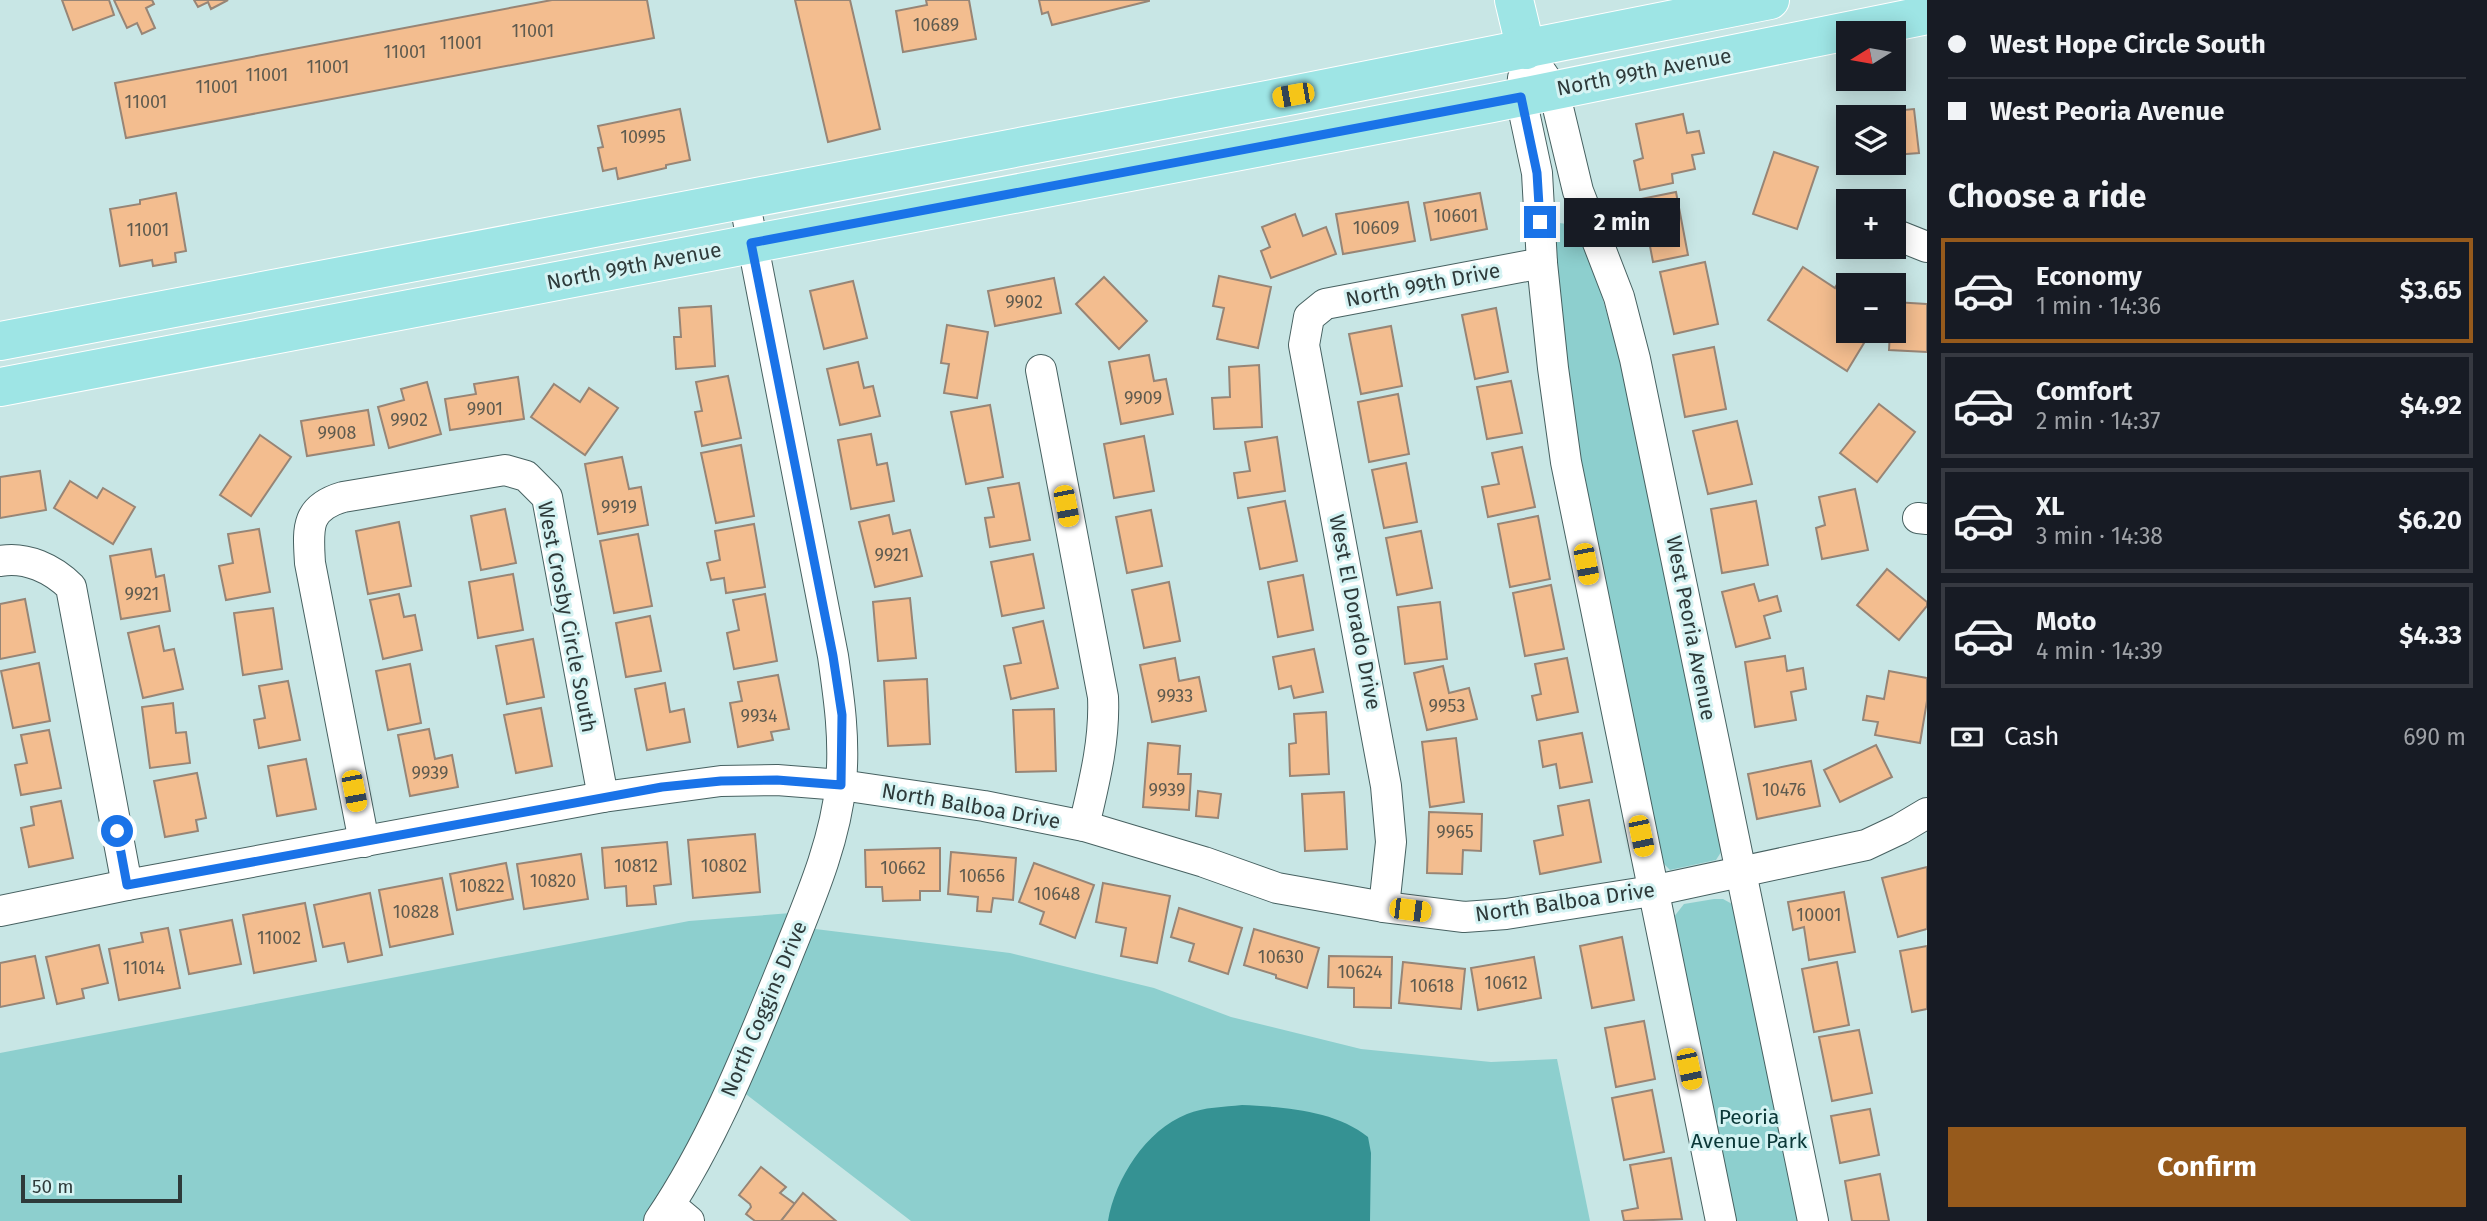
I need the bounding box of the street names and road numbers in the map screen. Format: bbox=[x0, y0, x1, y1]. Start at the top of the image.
street label: North 99th Avenue bbox=[1554, 42, 1734, 102]
street label: North 99th Avenue bbox=[544, 236, 724, 296]
street label: North 99th Drive bbox=[1344, 257, 1502, 313]
street label: West Crosby Circle South bbox=[532, 499, 602, 735]
street label: West El Dorado Drive bbox=[1323, 512, 1387, 712]
street label: West Peoria Avenue bbox=[1660, 533, 1722, 723]
street label: North Balboa Drive bbox=[880, 777, 1062, 835]
street label: North Balboa Drive bbox=[1474, 877, 1656, 927]
street label: North Coggins Drive bbox=[715, 917, 813, 1101]

